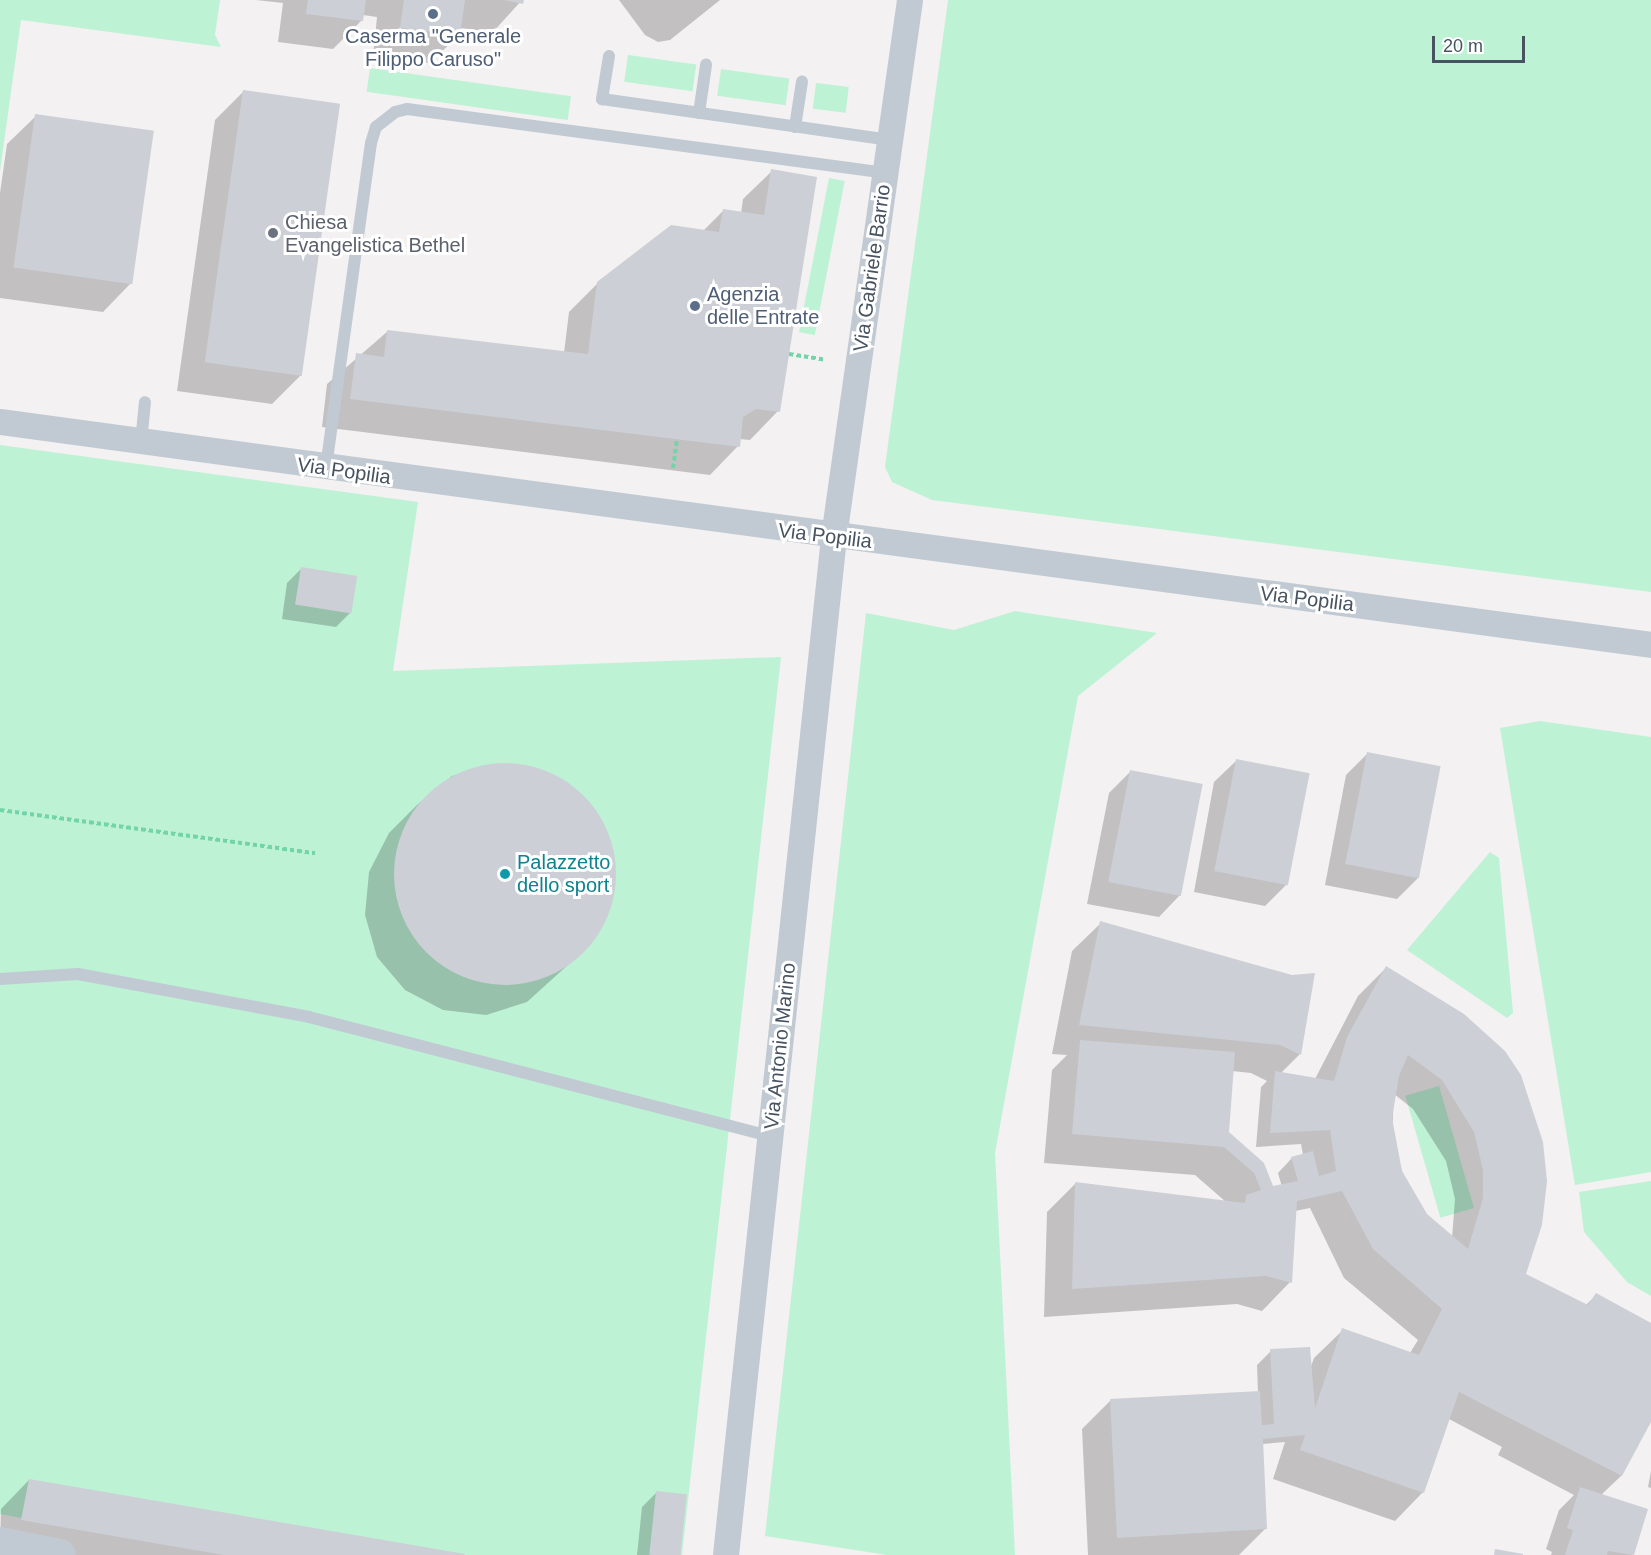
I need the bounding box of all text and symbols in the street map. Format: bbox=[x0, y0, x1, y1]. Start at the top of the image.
marker: Caserma "Generale Filippo Caruso" bbox=[426, 7, 440, 21]
place label: Caserma "Generale Filippo Caruso" bbox=[345, 24, 521, 71]
scale bar bbox=[1435, 24, 1528, 62]
text: 20 m bbox=[1443, 36, 1483, 56]
street label: Via Gabriele Barrio bbox=[848, 183, 896, 353]
place label: Chiesa Evangelistica Bethel bbox=[285, 210, 465, 257]
marker: Chiesa Evangelistica Bethel bbox=[266, 226, 280, 240]
place label: Agenzia delle Entrate bbox=[707, 282, 819, 329]
marker: Agenzia delle Entrate bbox=[688, 299, 702, 313]
street label: Via Popilia bbox=[296, 453, 392, 489]
street label: Via Popilia bbox=[777, 518, 873, 554]
street label: Via Popilia bbox=[1259, 581, 1355, 617]
place label: Palazzetto dello sport bbox=[517, 850, 610, 897]
marker: Palazzetto dello sport bbox=[498, 867, 512, 881]
street label: Via Antonio Marino bbox=[759, 961, 801, 1131]

